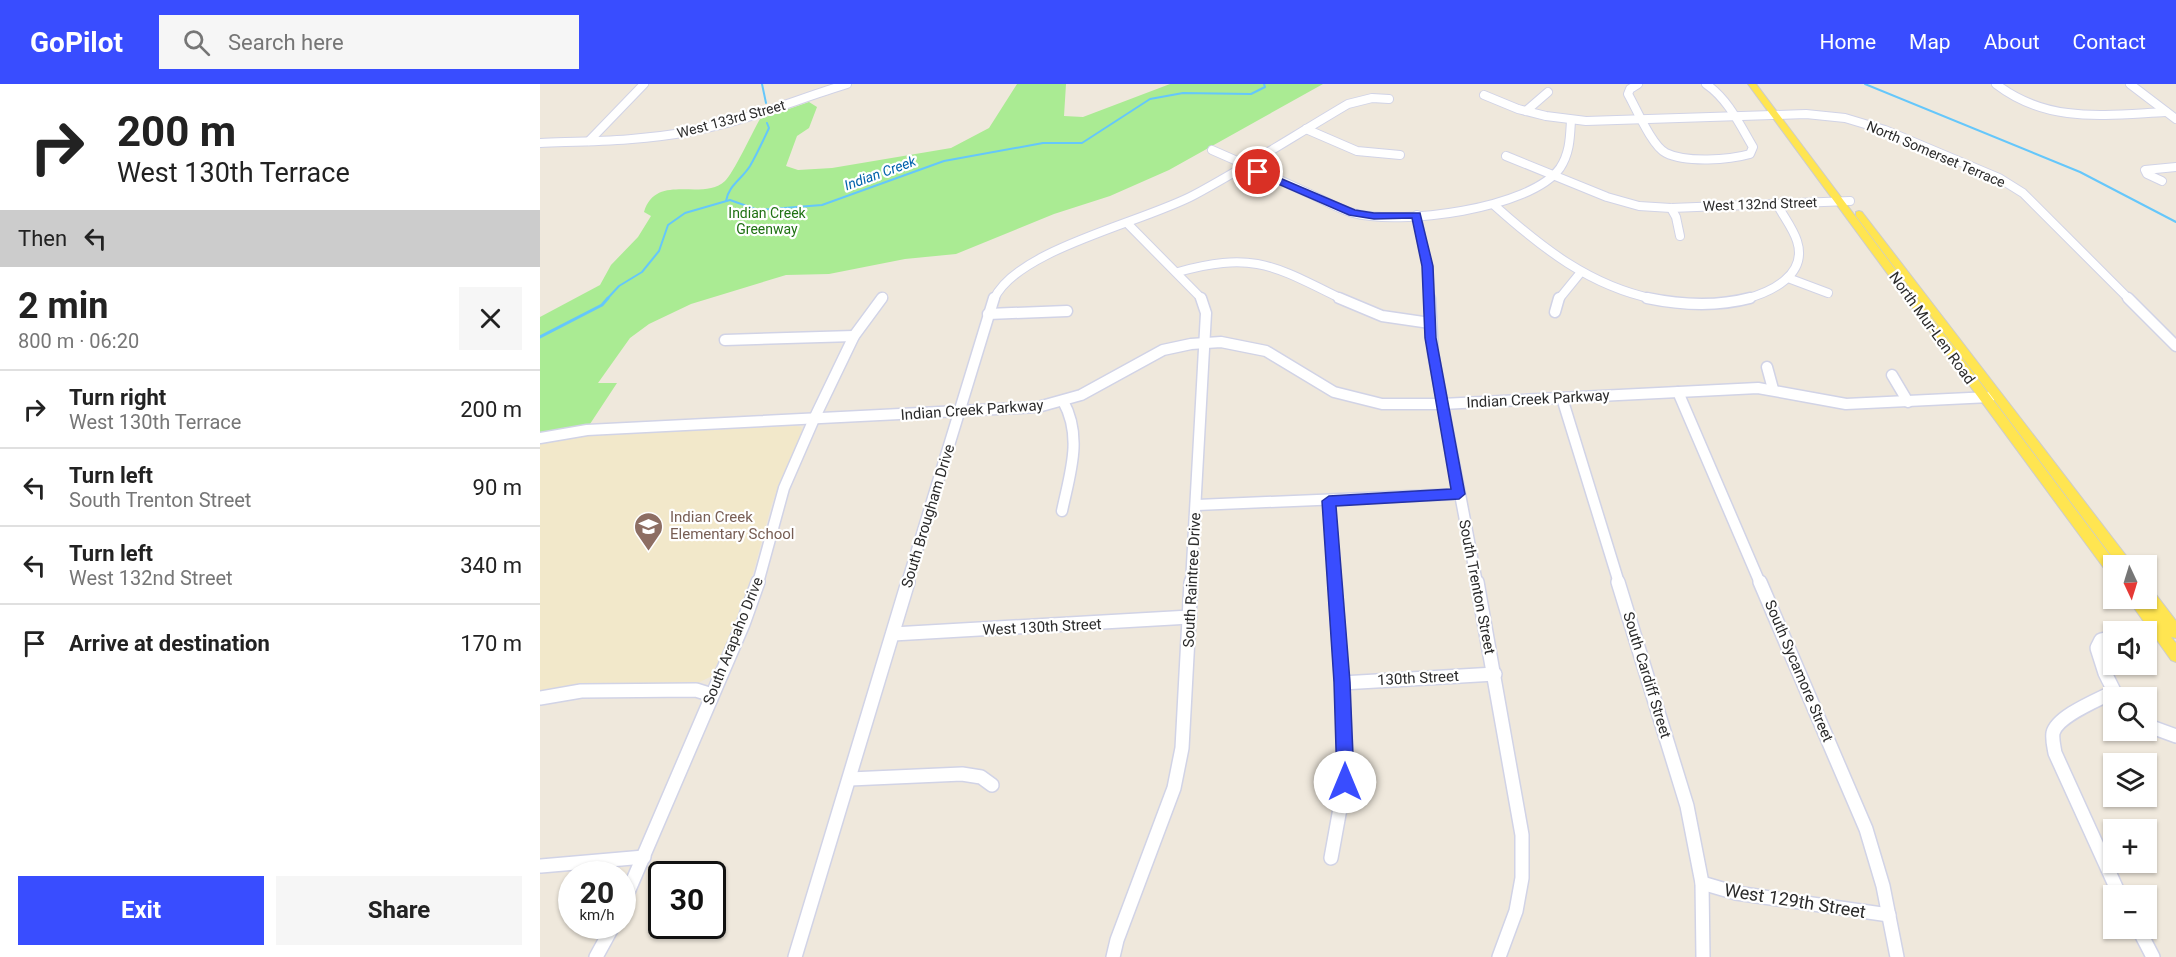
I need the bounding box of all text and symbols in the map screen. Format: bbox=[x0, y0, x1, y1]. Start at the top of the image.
search box bbox=[159, 15, 579, 69]
text: GoPilot bbox=[30, 26, 123, 59]
icon: search bbox=[180, 26, 213, 59]
text: Search here bbox=[228, 30, 344, 55]
text: Home bbox=[1820, 30, 1876, 54]
text: Map bbox=[1909, 30, 1951, 54]
text: About bbox=[1984, 30, 2040, 54]
text: Contact bbox=[2073, 30, 2146, 54]
street label: West 133rd Street bbox=[675, 97, 787, 141]
text: 200 m bbox=[117, 107, 236, 156]
icon: right bbox=[18, 108, 96, 186]
street label: North Somerset Terrace bbox=[1864, 118, 2008, 190]
pin bbox=[1232, 146, 1283, 197]
water label: Indian Creek bbox=[842, 152, 919, 193]
icon: arrive bbox=[1241, 155, 1274, 188]
text: West 130th Terrace bbox=[117, 157, 350, 189]
street label: West 132nd Street bbox=[1702, 194, 1818, 214]
park label: Indian Creek Greenway bbox=[728, 205, 807, 237]
icon: left bbox=[79, 222, 112, 255]
text: Then bbox=[18, 226, 67, 251]
street label: North Mur-Len Road bbox=[1885, 268, 1979, 388]
text: 2 min bbox=[18, 285, 109, 327]
button: close bbox=[459, 287, 522, 350]
text: 800 m · 06:20 bbox=[18, 329, 139, 353]
text: Turn right bbox=[69, 385, 166, 410]
street label: Indian Creek Parkway bbox=[1466, 386, 1610, 412]
icon: right bbox=[18, 393, 51, 426]
street label: Indian Creek Parkway bbox=[900, 396, 1044, 424]
text: 200 m bbox=[460, 397, 522, 422]
text: West 130th Terrace bbox=[69, 410, 241, 434]
street label: South Brougham Drive bbox=[898, 442, 958, 590]
text: Turn left bbox=[69, 463, 153, 488]
icon: left bbox=[18, 471, 51, 504]
text: 90 m bbox=[473, 475, 522, 500]
text: South Trenton Street bbox=[69, 488, 251, 512]
place label: Indian Creek Elementary School bbox=[670, 508, 794, 543]
school or university icon: Indian Creek Elementary School bbox=[633, 510, 665, 552]
street label: South Raintree Drive bbox=[1179, 512, 1205, 648]
street label: South Trenton Street bbox=[1455, 518, 1499, 656]
text: Turn left bbox=[69, 541, 153, 566]
icon: left bbox=[18, 549, 51, 582]
text: 340 m bbox=[460, 553, 522, 578]
north arrow bbox=[2103, 555, 2157, 609]
map controls bbox=[2103, 555, 2157, 939]
text: West 132nd Street bbox=[69, 566, 233, 590]
street label: South Arapaho Drive bbox=[699, 574, 767, 707]
street label: South Sycamore Street bbox=[1761, 597, 1837, 745]
street label: South Cardiff Street bbox=[1619, 610, 1675, 741]
street label: West 130th Street bbox=[982, 615, 1102, 639]
button: sound bbox=[2103, 621, 2157, 675]
icon: arrive bbox=[18, 627, 51, 660]
text: Arrive at destination bbox=[69, 631, 270, 656]
text: 170 m bbox=[460, 631, 522, 656]
street label: 130th Street bbox=[1377, 667, 1459, 689]
button: search bbox=[2103, 687, 2157, 741]
position arrow bbox=[1313, 750, 1377, 814]
button: layers bbox=[2103, 753, 2157, 807]
button: + bbox=[2103, 819, 2157, 873]
speed limit sign: 30 bbox=[648, 861, 726, 939]
text: 20 bbox=[580, 875, 614, 910]
button: Exit bbox=[18, 876, 264, 945]
button: Share bbox=[276, 876, 522, 945]
street label: West 129th Street bbox=[1723, 879, 1867, 922]
button: − bbox=[2103, 885, 2157, 939]
text: km/h bbox=[579, 906, 615, 924]

